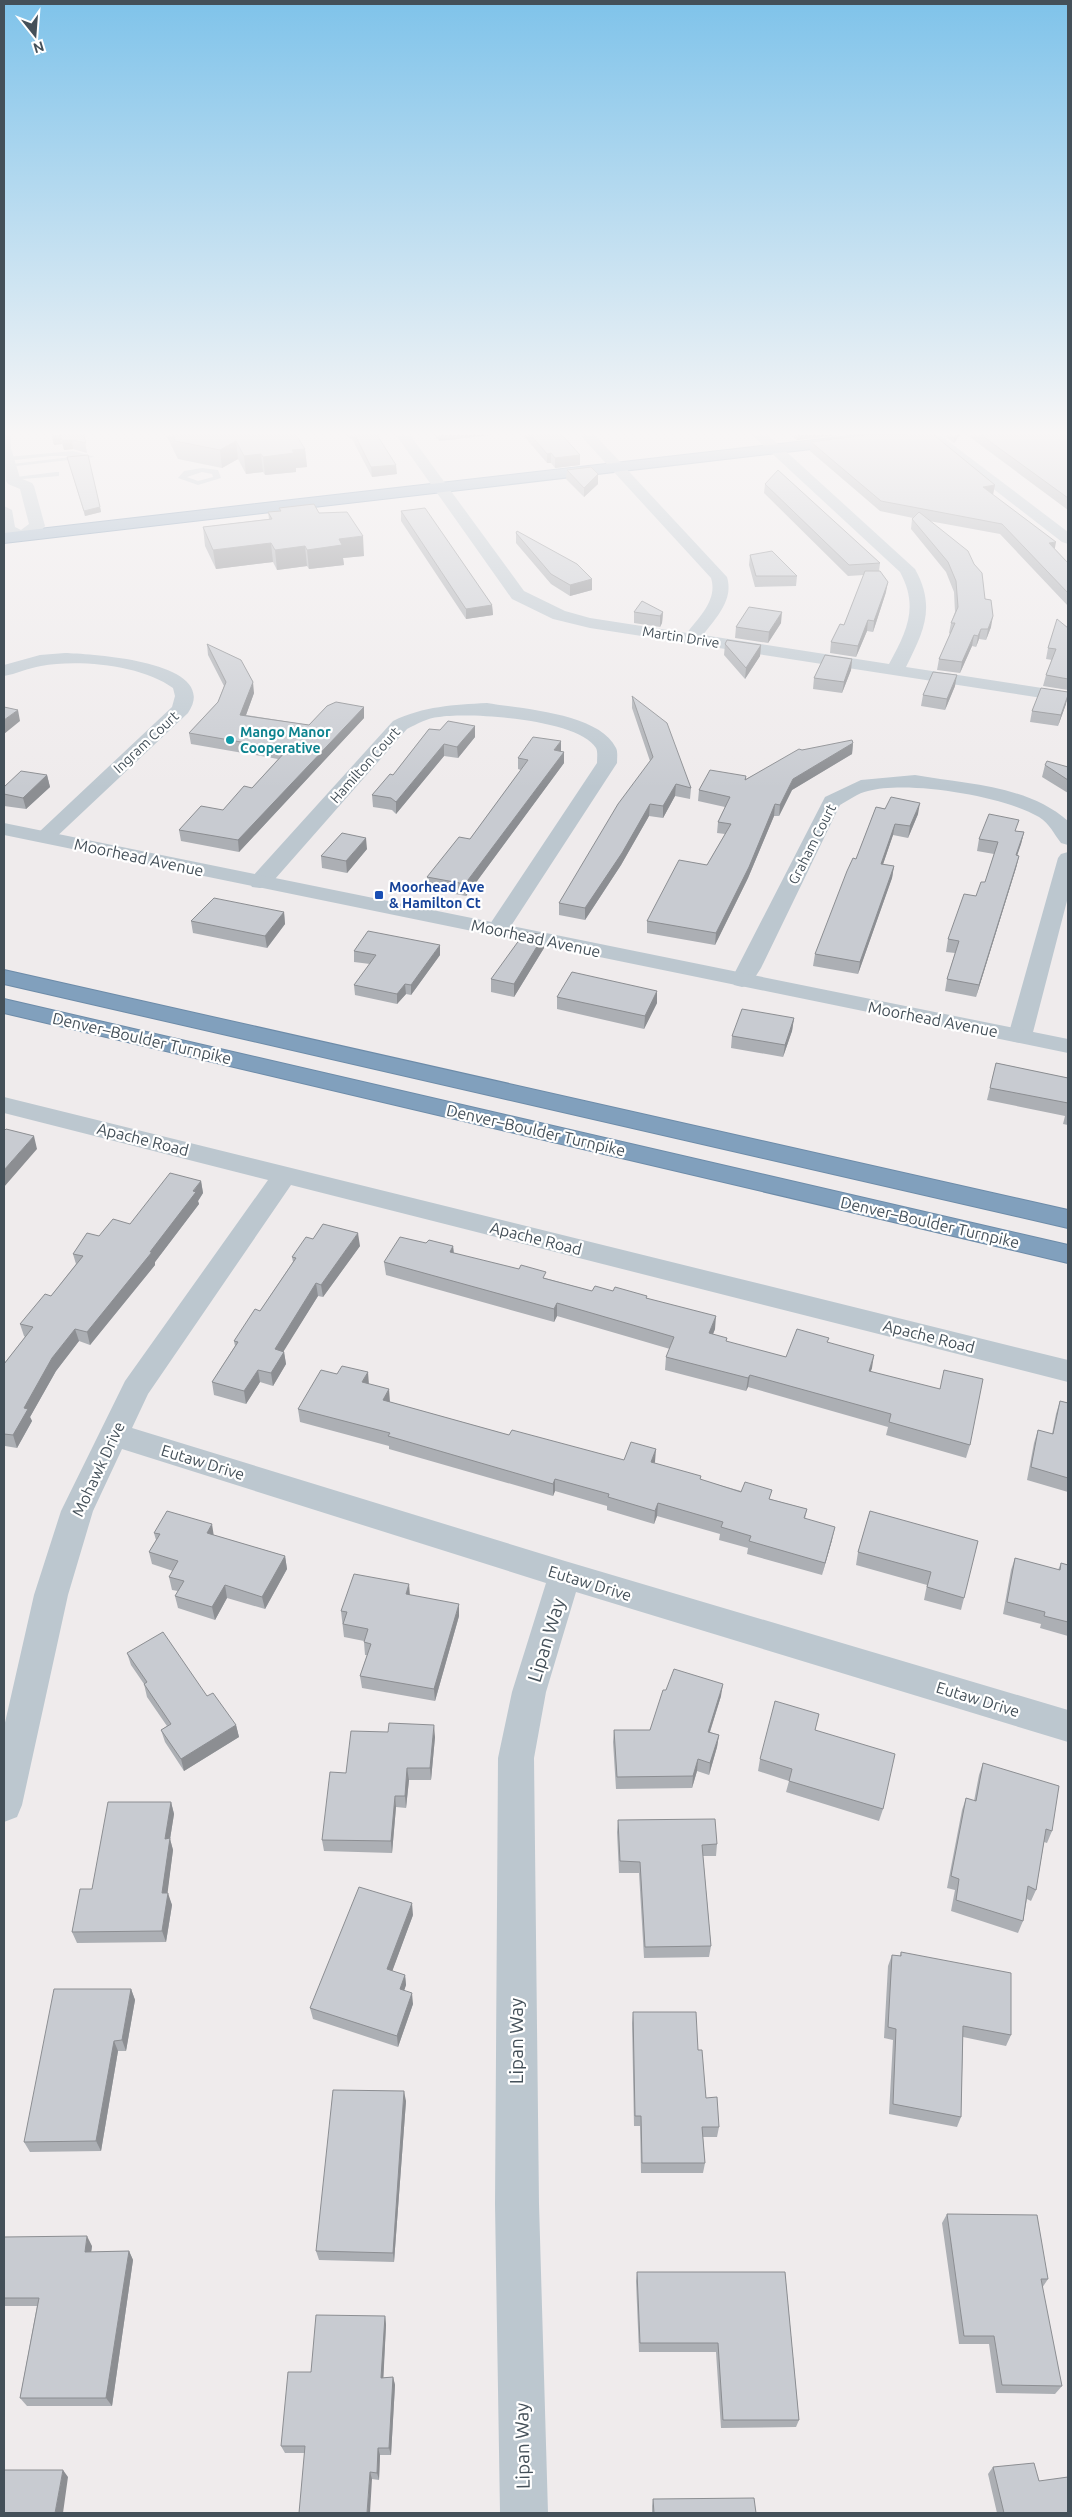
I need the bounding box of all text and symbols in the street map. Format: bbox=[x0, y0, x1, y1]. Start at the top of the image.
north arrow bbox=[10, 10, 60, 60]
text: N bbox=[31, 38, 46, 57]
street label: Martin Drive bbox=[641, 623, 721, 651]
street label: Ingram Court bbox=[110, 708, 182, 776]
street label: Hamilton Court bbox=[327, 723, 404, 806]
place label: Mango Manor Cooperative bbox=[240, 724, 331, 756]
marker: Mango Manor Cooperative bbox=[224, 734, 236, 746]
street label: Graham Court bbox=[785, 801, 839, 887]
street label: Moorhead Avenue bbox=[73, 834, 205, 880]
place label: Moorhead Ave & Hamilton Ct bbox=[389, 879, 484, 911]
marker: Moorhead Ave & Hamilton Ct bbox=[373, 889, 385, 901]
street label: Moorhead Avenue bbox=[470, 915, 602, 961]
street label: Moorhead Avenue bbox=[867, 998, 999, 1040]
street label: Denver–Boulder Turnpike bbox=[51, 1009, 233, 1067]
street label: Denver–Boulder Turnpike bbox=[445, 1101, 627, 1159]
street label: Apache Road bbox=[95, 1119, 191, 1159]
street label: Denver–Boulder Turnpike bbox=[839, 1193, 1021, 1251]
street label: Apache Road bbox=[488, 1218, 584, 1258]
street label: Apache Road bbox=[881, 1316, 977, 1356]
street label: Mohawk Drive bbox=[68, 1419, 128, 1519]
street label: Eutaw Drive bbox=[159, 1441, 247, 1483]
street label: Eutaw Drive bbox=[546, 1562, 634, 1604]
street label: Lipan Way bbox=[523, 1595, 569, 1685]
street label: Eutaw Drive bbox=[934, 1678, 1022, 1720]
street label: Lipan Way bbox=[505, 1998, 527, 2084]
street label: Lipan Way bbox=[510, 2403, 534, 2489]

